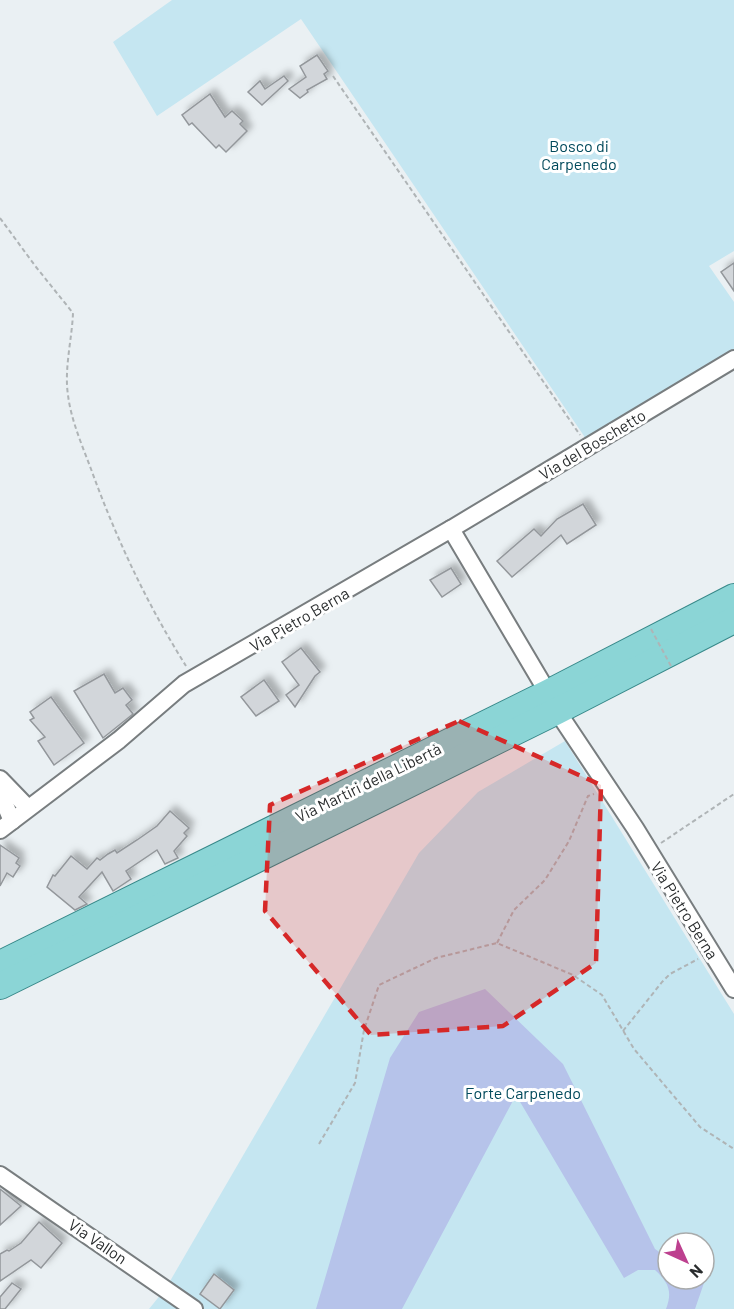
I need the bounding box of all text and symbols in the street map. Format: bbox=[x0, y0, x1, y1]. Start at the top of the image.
park label: Bosco di Carpenedo bbox=[541, 136, 617, 173]
street label: Via del Boschetto bbox=[535, 405, 649, 483]
street label: Via Pietro Berna bbox=[246, 583, 352, 655]
street label: Via Martiri della Libertà bbox=[292, 738, 444, 826]
street label: Via Pietro Berna bbox=[647, 858, 723, 962]
park label: Forte Carpenedo bbox=[465, 1083, 581, 1102]
street label: Via Vallon bbox=[65, 1215, 131, 1267]
north arrow bbox=[656, 1231, 716, 1291]
text: N bbox=[686, 1261, 707, 1282]

